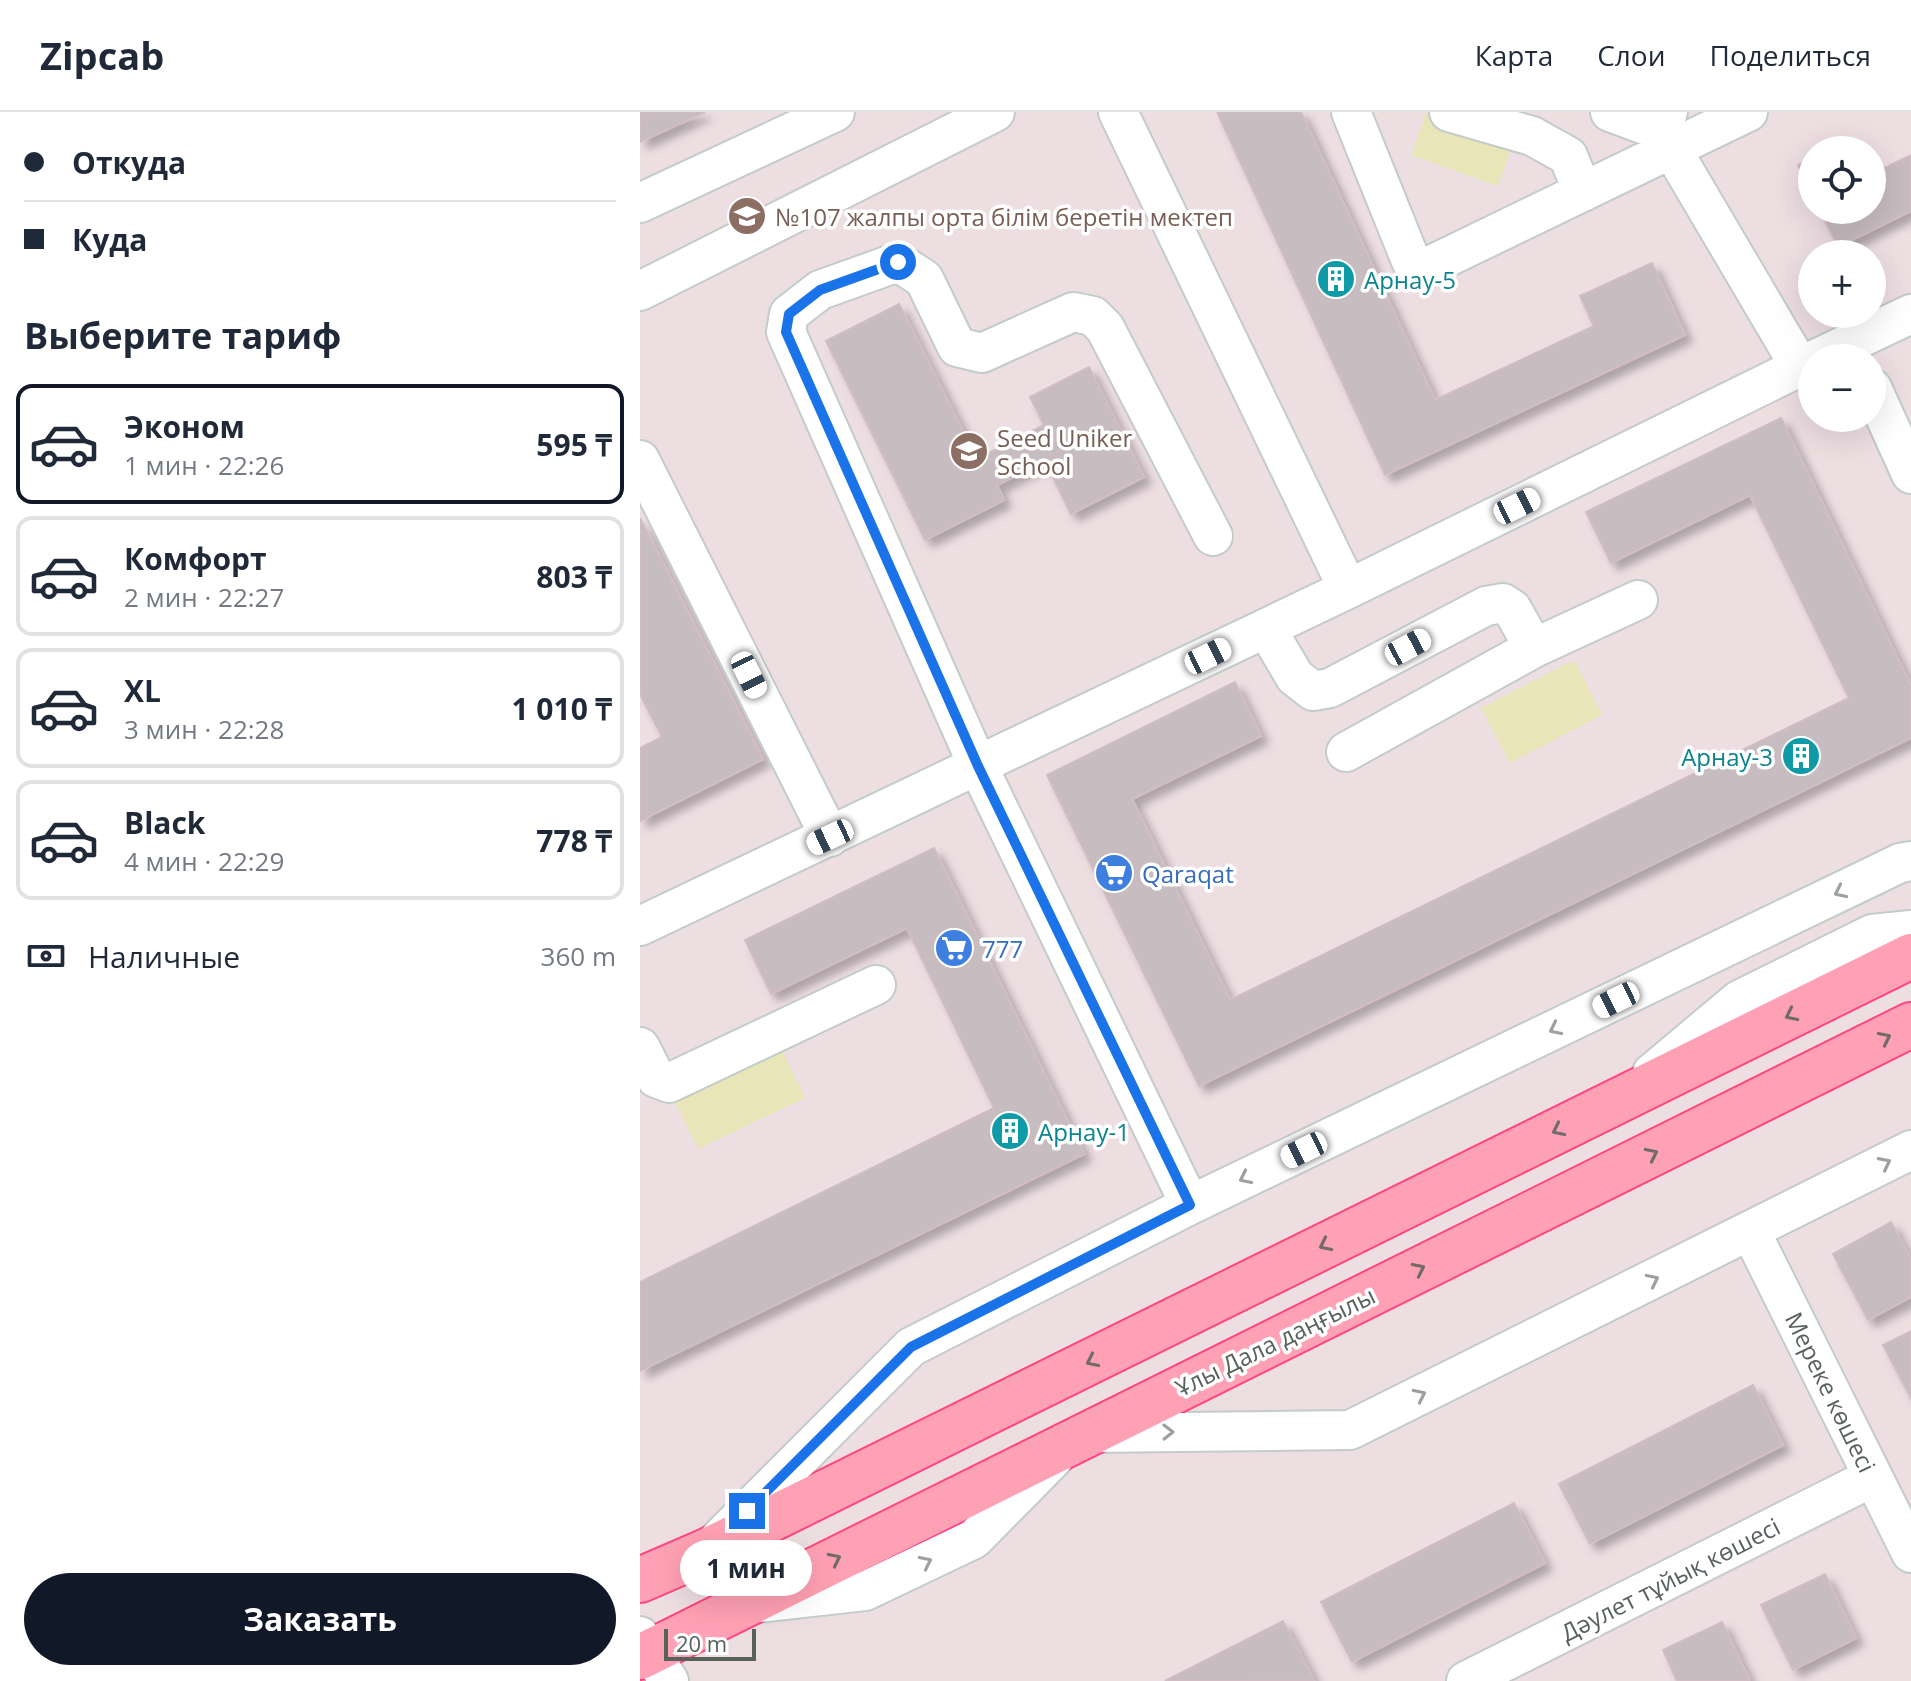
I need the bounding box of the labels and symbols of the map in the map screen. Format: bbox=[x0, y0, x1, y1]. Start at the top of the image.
school or university icon: №107 жалпы орта білім беретін мектеп bbox=[726, 195, 768, 237]
place label: №107 жалпы орта білім беретін мектеп bbox=[775, 200, 1233, 233]
route start bbox=[880, 244, 916, 280]
building icon: Арнау-5 bbox=[1315, 258, 1357, 300]
place label: Арнау-5 bbox=[1364, 263, 1456, 296]
place label: Seed Uniker School bbox=[997, 421, 1132, 482]
school or university icon: Seed Uniker School bbox=[948, 430, 990, 472]
car bbox=[1490, 485, 1544, 527]
car bbox=[1381, 625, 1435, 669]
car bbox=[1181, 635, 1235, 677]
car bbox=[728, 648, 770, 702]
building icon: Арнау-3 bbox=[1780, 735, 1822, 777]
place label: Арнау-3 bbox=[1681, 740, 1773, 773]
car bbox=[803, 816, 857, 858]
supermarket icon: Qaraqat bbox=[1093, 852, 1135, 894]
place label: Qaraqat bbox=[1142, 857, 1234, 890]
one-way arrow bbox=[1833, 882, 1848, 898]
supermarket icon: 777 bbox=[933, 927, 975, 969]
place label: 777 bbox=[982, 932, 1023, 965]
car bbox=[1589, 979, 1643, 1021]
one-way arrow bbox=[1784, 1005, 1799, 1021]
one-way arrow bbox=[1549, 1019, 1563, 1035]
one-way arrow bbox=[1876, 1032, 1891, 1048]
building icon: Арнау-1 bbox=[989, 1110, 1031, 1152]
place label: Арнау-1 bbox=[1038, 1115, 1130, 1148]
one-way arrow bbox=[1551, 1120, 1566, 1136]
car bbox=[1277, 1129, 1331, 1171]
one-way arrow bbox=[1643, 1148, 1658, 1164]
one-way arrow bbox=[1877, 1158, 1892, 1173]
one-way arrow bbox=[1239, 1169, 1254, 1184]
one-way arrow bbox=[1318, 1236, 1333, 1251]
one-way arrow bbox=[1410, 1264, 1425, 1279]
one-way arrow bbox=[1645, 1274, 1659, 1290]
street label: Ұлы Дала даңғылы bbox=[1170, 1278, 1380, 1404]
street label: Мереке көшесі bbox=[1778, 1306, 1884, 1478]
one-way arrow bbox=[1085, 1351, 1100, 1366]
one-way arrow bbox=[1411, 1389, 1426, 1405]
one-way arrow bbox=[1162, 1423, 1175, 1441]
route end bbox=[729, 1493, 765, 1529]
street label: Дәулет тұйық көшесі bbox=[1555, 1509, 1785, 1649]
callout: 1 мин bbox=[681, 1539, 813, 1595]
one-way arrow bbox=[826, 1553, 841, 1569]
one-way arrow bbox=[918, 1556, 932, 1572]
scale bar bbox=[664, 1625, 756, 1661]

